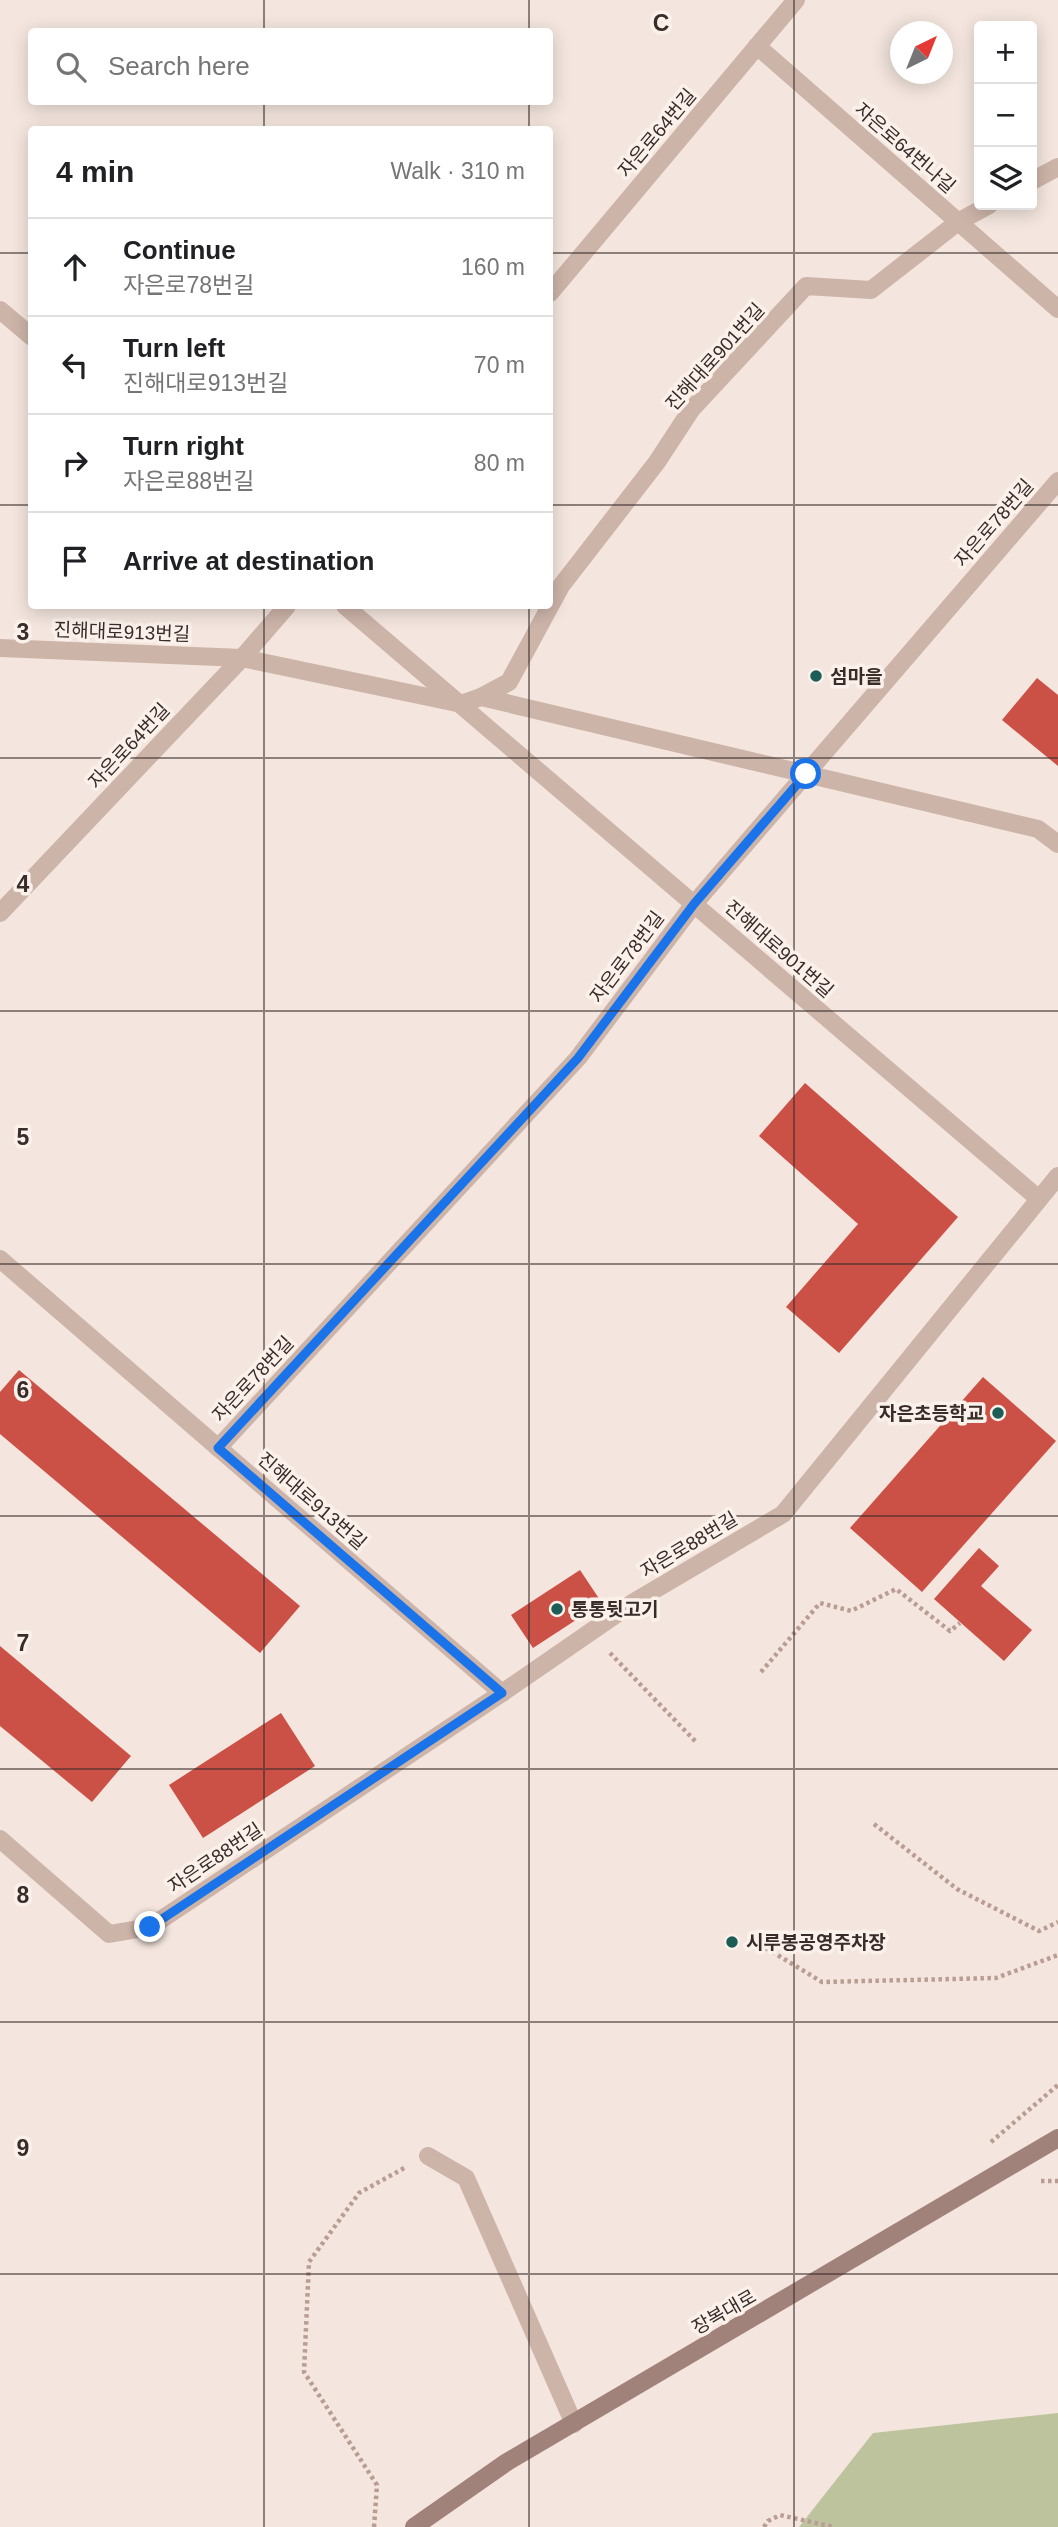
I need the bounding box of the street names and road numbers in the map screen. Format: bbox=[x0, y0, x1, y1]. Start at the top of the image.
street label: 자은로64번길 bbox=[614, 85, 700, 181]
street label: 자은로64번나길 bbox=[851, 99, 959, 197]
street label: 진해대로901번길 bbox=[661, 299, 769, 415]
street label: 자은로78번길 bbox=[950, 475, 1038, 571]
street label: 진해대로913번길 bbox=[53, 619, 191, 645]
street label: 자은로64번길 bbox=[84, 699, 174, 793]
street label: 진해대로901번길 bbox=[721, 896, 837, 1002]
street label: 자은로78번길 bbox=[586, 907, 668, 1007]
street label: 자은로78번길 bbox=[208, 1332, 298, 1426]
street label: 진해대로913번길 bbox=[254, 1448, 370, 1554]
street label: 자은로88번길 bbox=[637, 1508, 741, 1582]
street label: 자은로88번길 bbox=[164, 1819, 266, 1897]
street label: 장복대로 bbox=[688, 2285, 760, 2339]

